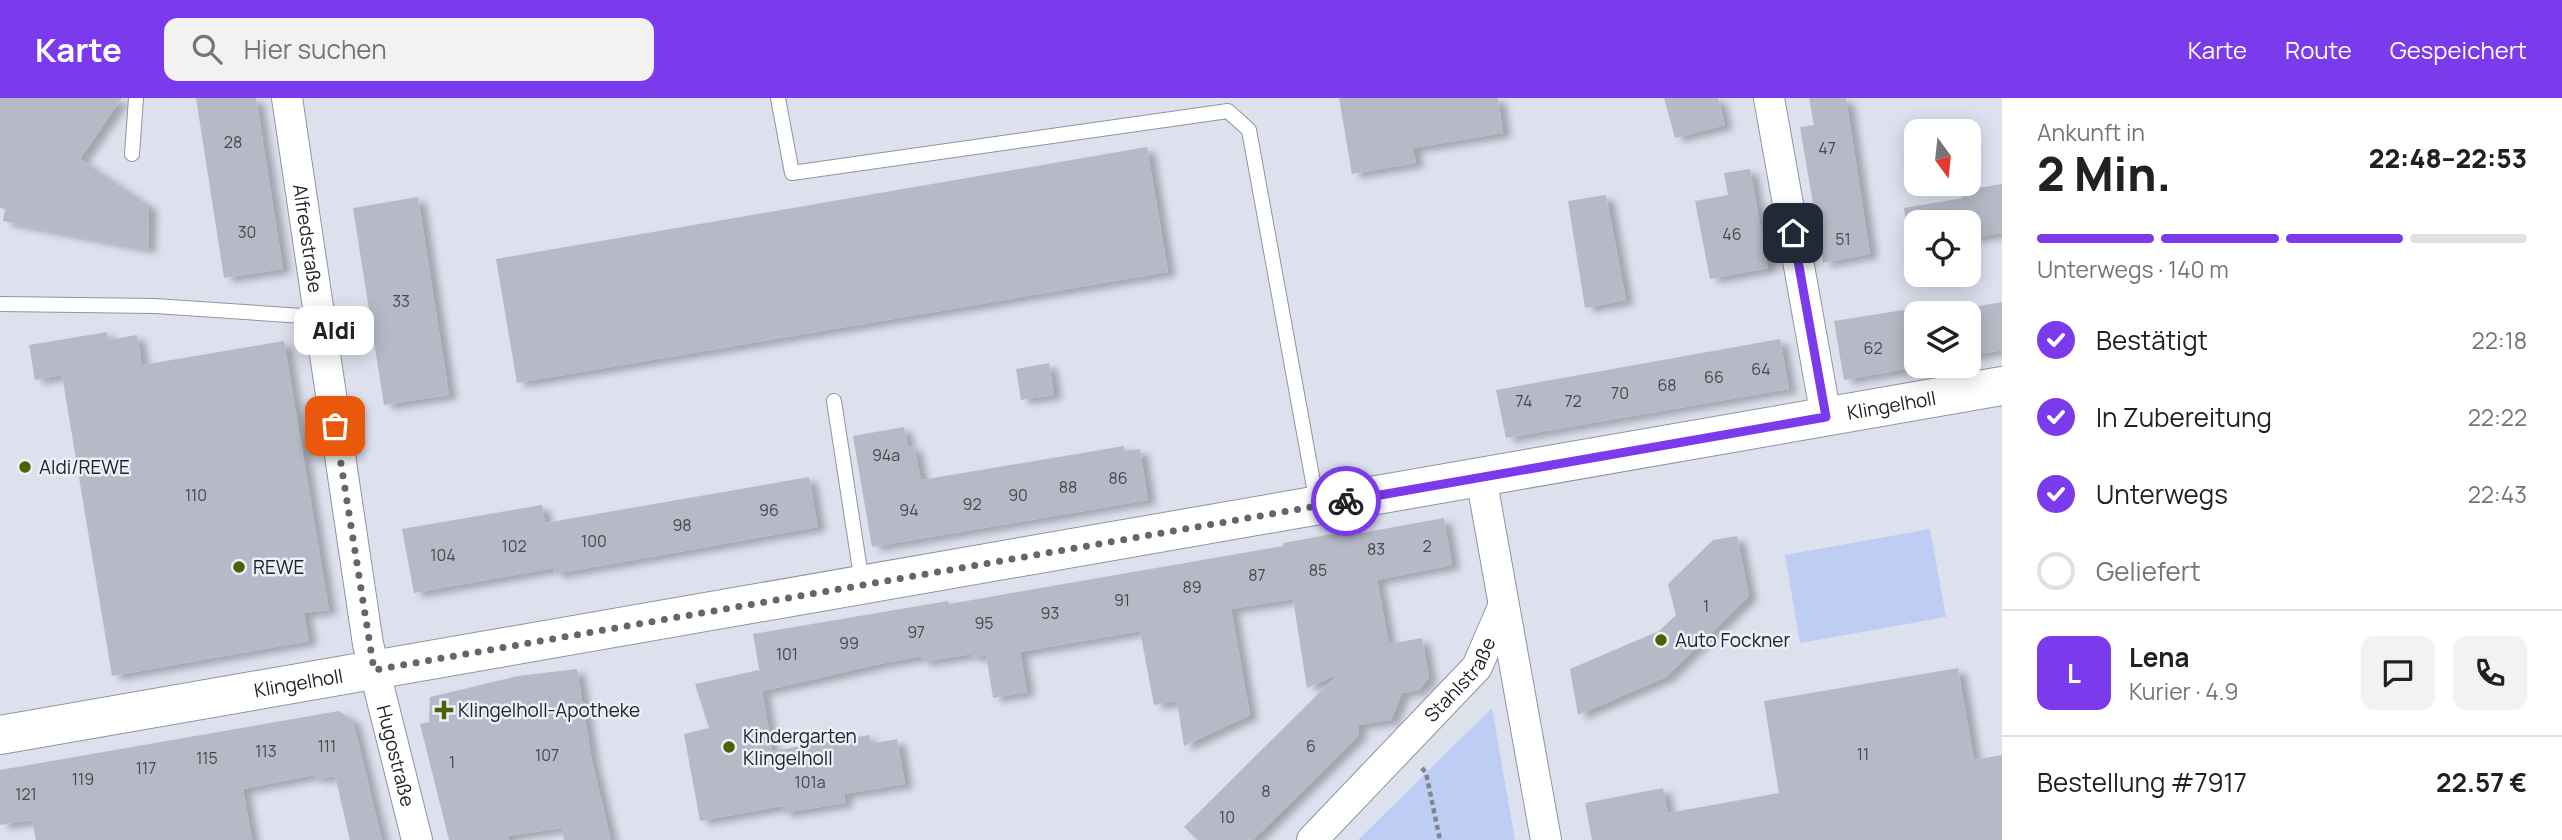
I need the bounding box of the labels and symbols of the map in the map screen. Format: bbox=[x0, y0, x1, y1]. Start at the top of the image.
north arrow bbox=[1904, 119, 1981, 196]
house number: 28 bbox=[224, 131, 242, 153]
house number: 47 bbox=[1818, 137, 1836, 159]
street label: Alfredstraße bbox=[287, 182, 329, 294]
pin bbox=[1763, 203, 1823, 263]
house number: 30 bbox=[238, 221, 256, 243]
house number: 46 bbox=[1722, 223, 1742, 245]
house number: 51 bbox=[1835, 228, 1851, 250]
house number: 33 bbox=[392, 290, 410, 312]
callout: Aldi bbox=[295, 307, 375, 356]
house number: 62 bbox=[1863, 337, 1883, 359]
house number: 64 bbox=[1751, 358, 1771, 380]
house number: 66 bbox=[1704, 366, 1724, 388]
house number: 68 bbox=[1657, 374, 1677, 396]
house number: 70 bbox=[1611, 382, 1629, 404]
street label: Klingelholl bbox=[1845, 385, 1938, 426]
house number: 74 bbox=[1516, 390, 1532, 412]
house number: 72 bbox=[1564, 390, 1582, 412]
pin bbox=[305, 396, 365, 456]
house number: 94a bbox=[872, 444, 900, 466]
place label: Aldi/REWE bbox=[39, 454, 130, 480]
marker: Aldi/REWE bbox=[17, 459, 33, 475]
courier bbox=[1311, 466, 1381, 536]
house number: 86 bbox=[1108, 467, 1128, 489]
house number: 88 bbox=[1059, 476, 1077, 498]
house number: 110 bbox=[185, 484, 207, 506]
house number: 90 bbox=[1008, 484, 1028, 506]
house number: 92 bbox=[962, 493, 982, 515]
house number: 96 bbox=[759, 499, 779, 521]
house number: 94 bbox=[899, 499, 919, 521]
house number: 98 bbox=[672, 514, 692, 536]
house number: 100 bbox=[581, 530, 607, 552]
house number: 102 bbox=[501, 535, 527, 557]
house number: 2 bbox=[1422, 535, 1432, 557]
house number: 83 bbox=[1367, 538, 1385, 560]
house number: 104 bbox=[430, 544, 456, 566]
place label: REWE bbox=[253, 554, 304, 580]
marker: REWE bbox=[231, 559, 247, 575]
house number: 85 bbox=[1309, 559, 1327, 581]
house number: 87 bbox=[1248, 564, 1266, 586]
house number: 89 bbox=[1182, 576, 1202, 598]
house number: 91 bbox=[1114, 589, 1130, 611]
house number: 1 bbox=[1703, 595, 1709, 617]
house number: 93 bbox=[1041, 602, 1059, 624]
house number: 95 bbox=[974, 612, 994, 634]
house number: 97 bbox=[907, 621, 925, 643]
place label: Auto Fockner bbox=[1675, 627, 1790, 653]
house number: 99 bbox=[839, 632, 859, 654]
marker: Auto Fockner bbox=[1653, 632, 1669, 648]
street label: Stahlstraße bbox=[1418, 633, 1501, 728]
house number: 101 bbox=[776, 643, 798, 665]
street label: Klingelholl bbox=[252, 662, 345, 703]
place label: Klingelholl-Apotheke bbox=[458, 697, 640, 723]
street label: Hugostraße bbox=[371, 702, 421, 809]
marker: Klingelholl-Apotheke bbox=[436, 702, 452, 718]
place label: Kindergarten Klingelholl bbox=[743, 723, 857, 771]
house number: 111 bbox=[318, 735, 336, 757]
house number: 6 bbox=[1306, 735, 1316, 757]
marker: Kindergarten Klingelholl bbox=[721, 739, 737, 755]
house number: 113 bbox=[255, 740, 277, 762]
house number: 11 bbox=[1857, 743, 1869, 765]
house number: 107 bbox=[535, 744, 559, 766]
house number: 115 bbox=[196, 747, 218, 769]
house number: 1 bbox=[449, 751, 455, 773]
house number: 117 bbox=[136, 757, 156, 779]
house number: 119 bbox=[72, 768, 94, 790]
house number: 101a bbox=[794, 771, 826, 793]
house number: 8 bbox=[1261, 780, 1271, 802]
house number: 121 bbox=[15, 783, 37, 805]
house number: 10 bbox=[1219, 806, 1235, 828]

